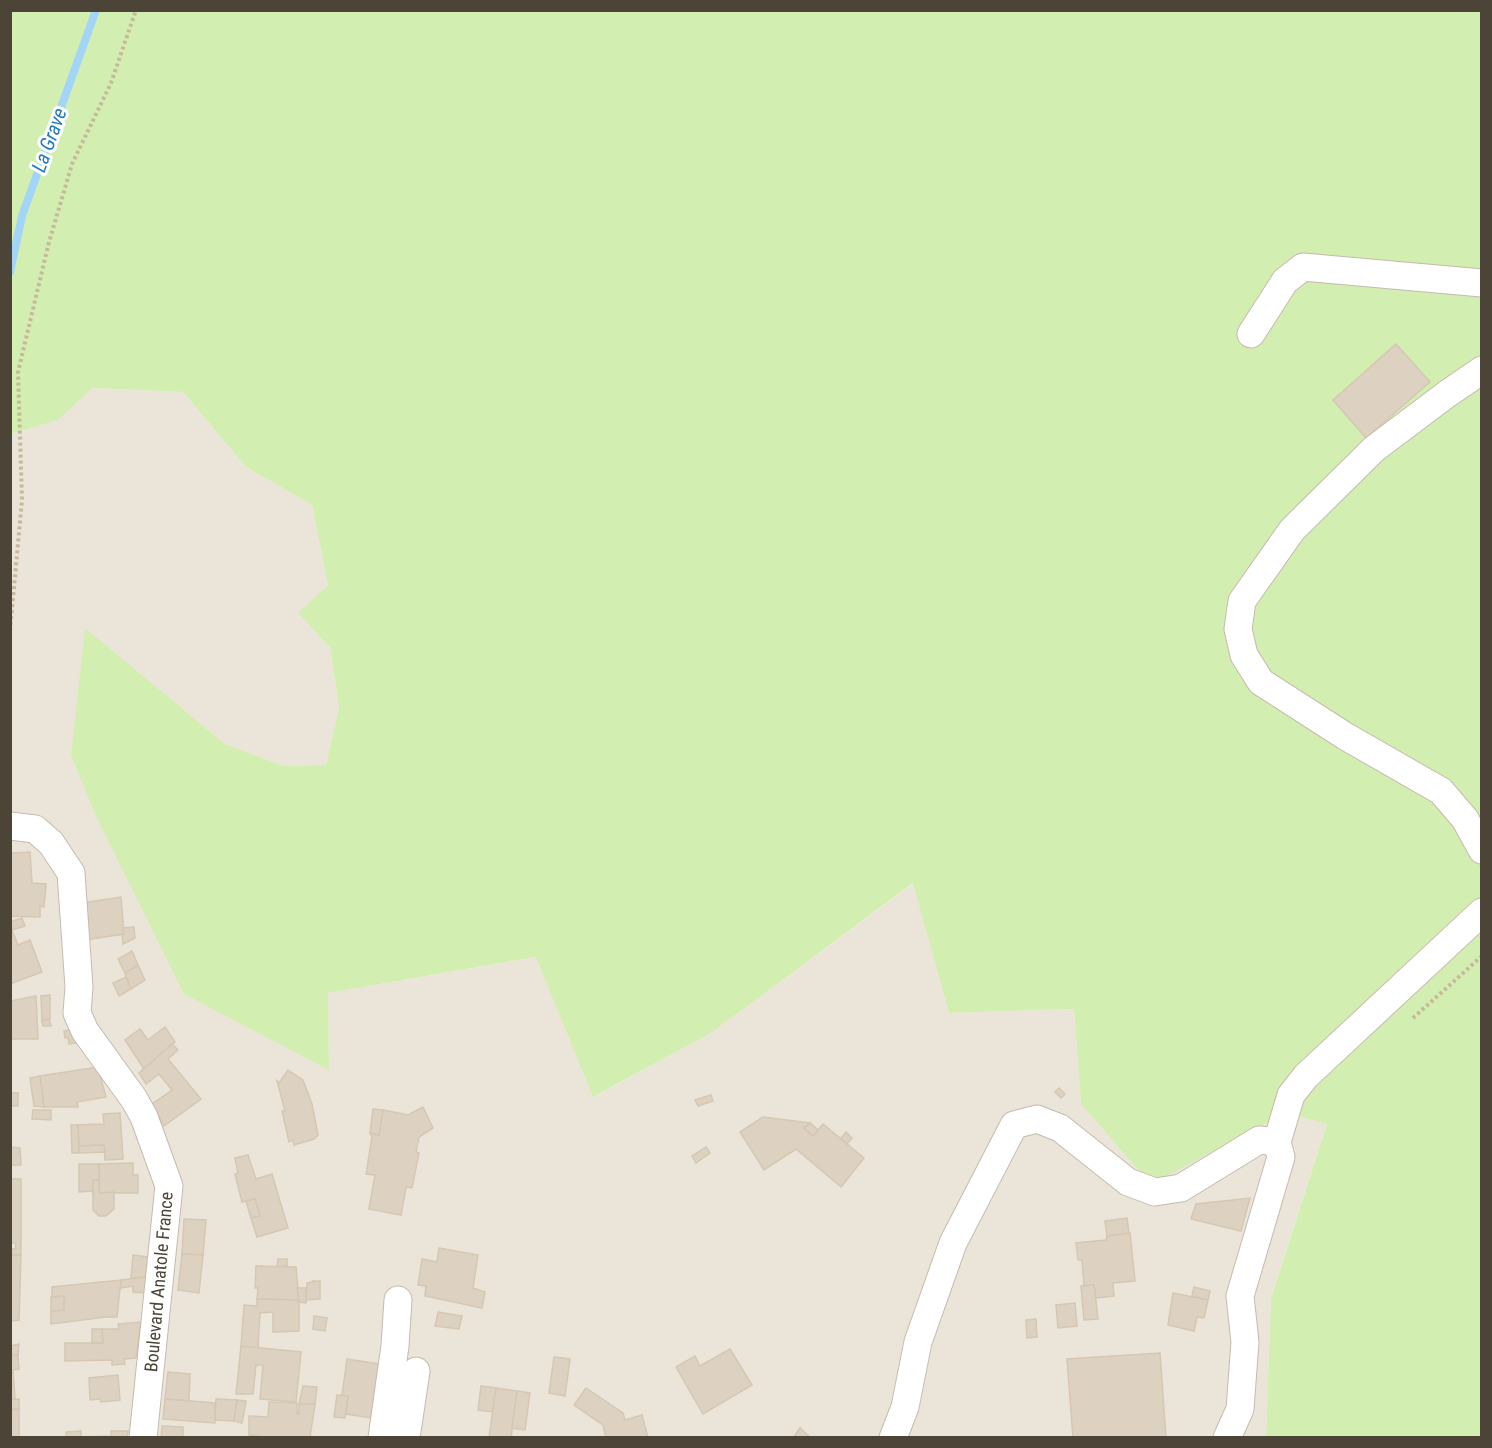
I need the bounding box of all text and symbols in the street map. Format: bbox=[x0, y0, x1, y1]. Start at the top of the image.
water label: La Grave bbox=[26, 105, 72, 175]
street label: Boulevard Anatole France bbox=[140, 1191, 177, 1373]

